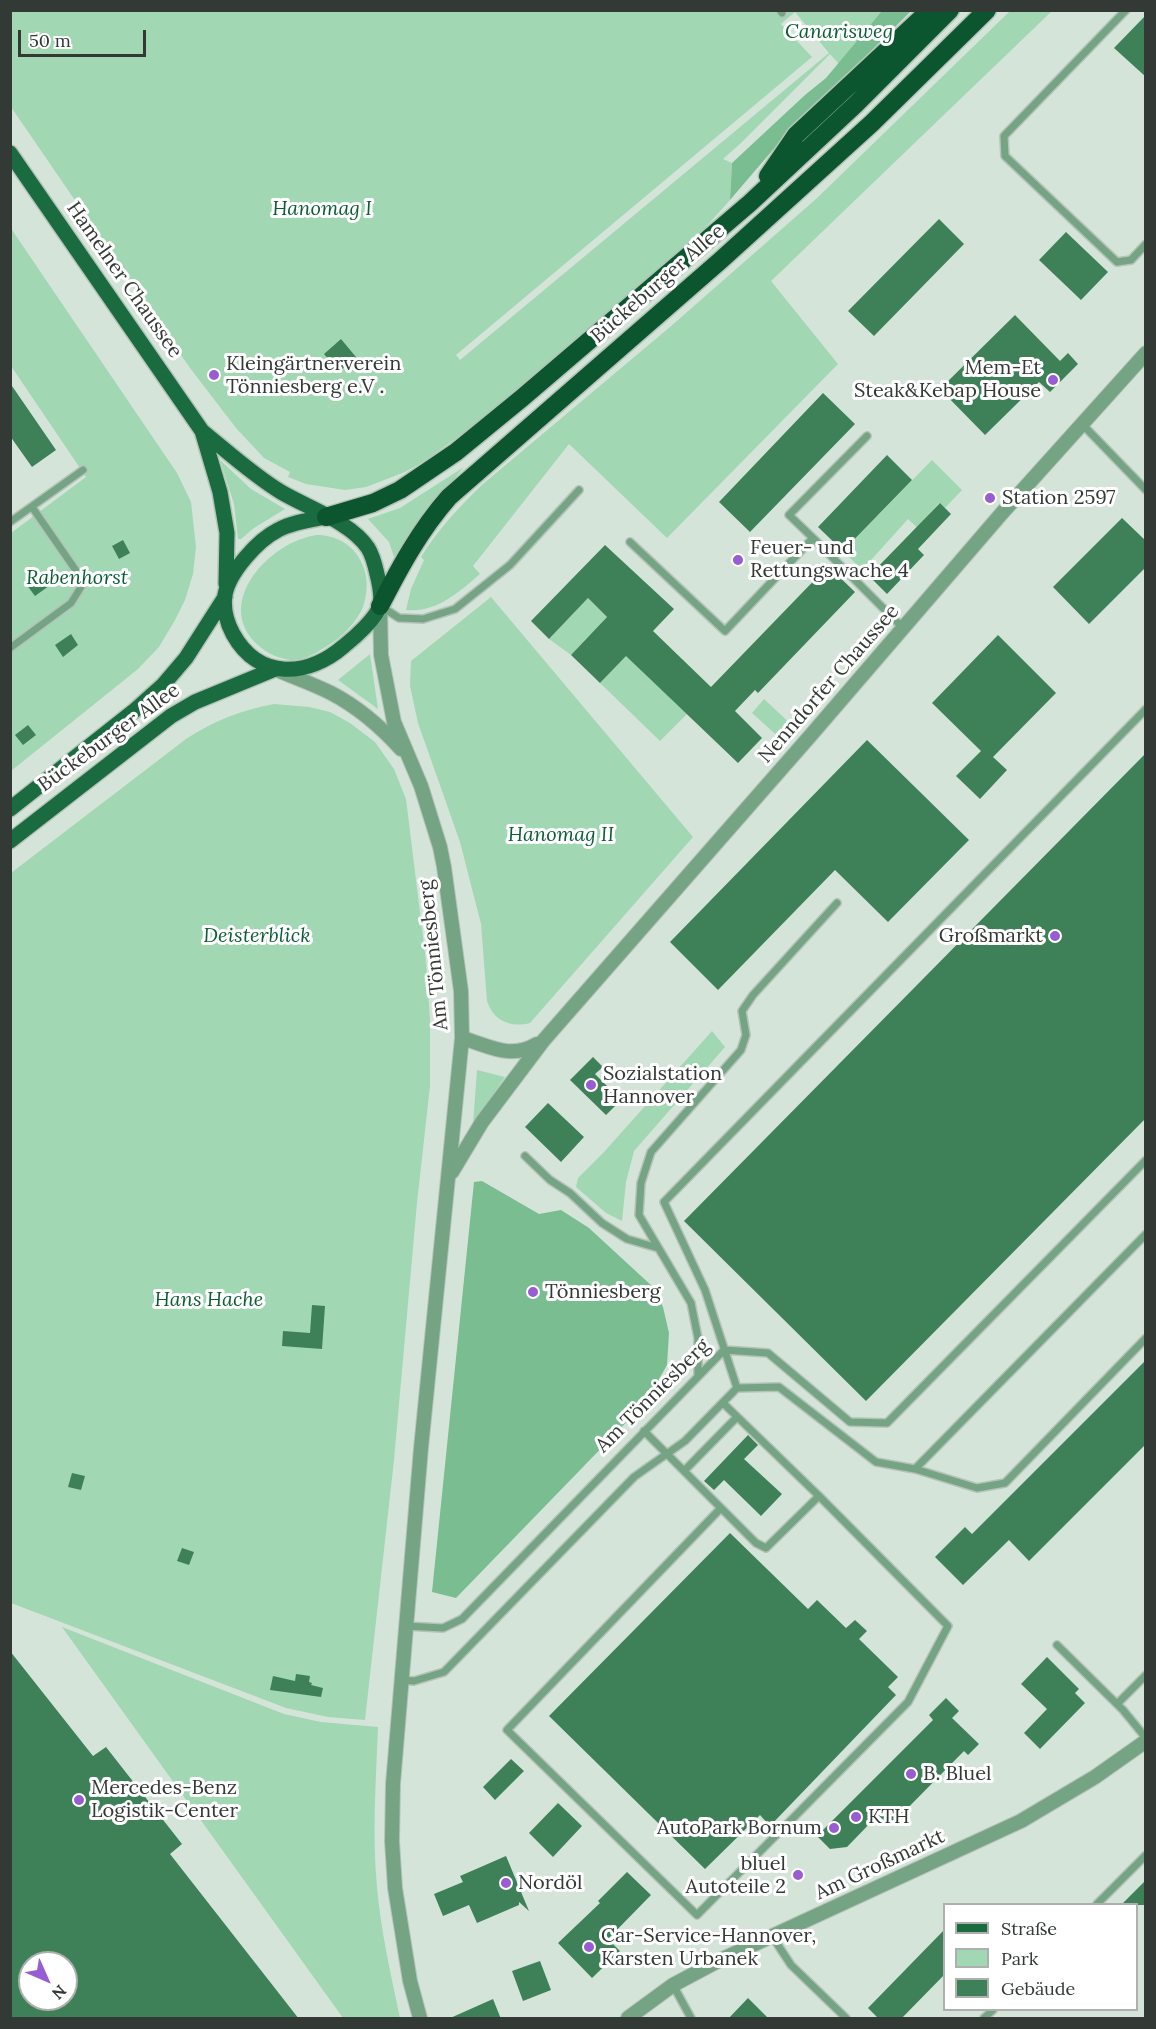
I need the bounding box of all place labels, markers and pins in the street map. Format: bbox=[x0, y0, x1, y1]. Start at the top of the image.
place label: Kleingärtnerverein Tönniesberg e.V . bbox=[226, 352, 401, 399]
place label: Mem-Et Steak&Kebap House bbox=[854, 356, 1041, 403]
marker: Kleingärtnerverein Tönniesberg e.V . bbox=[207, 368, 221, 382]
marker: Mem-Et Steak&Kebap House bbox=[1046, 373, 1060, 387]
place label: Station 2597 bbox=[1002, 486, 1116, 510]
marker: Station 2597 bbox=[983, 491, 997, 505]
place label: Feuer- und Rettungswache 4 bbox=[750, 536, 909, 583]
marker: Feuer- und Rettungswache 4 bbox=[731, 553, 745, 567]
place label: Großmarkt bbox=[939, 924, 1043, 948]
marker: Großmarkt bbox=[1048, 929, 1062, 943]
place label: Sozialstation Hannover bbox=[603, 1062, 722, 1109]
marker: Sozialstation Hannover bbox=[584, 1078, 598, 1092]
place label: Tönniesberg bbox=[545, 1280, 661, 1304]
marker: Tönniesberg bbox=[526, 1285, 540, 1299]
place label: B. Bluel bbox=[923, 1762, 992, 1786]
marker: B. Bluel bbox=[904, 1767, 918, 1781]
place label: Mercedes-Benz Logistik-Center bbox=[91, 1776, 238, 1823]
marker: Mercedes-Benz Logistik-Center bbox=[72, 1793, 86, 1807]
place label: KTH bbox=[868, 1805, 910, 1829]
marker: KTH bbox=[849, 1810, 863, 1824]
place label: AutoPark Bornum bbox=[657, 1816, 822, 1840]
marker: AutoPark Bornum bbox=[827, 1821, 841, 1835]
place label: bluel Autoteile 2 bbox=[686, 1852, 786, 1899]
marker: bluel Autoteile 2 bbox=[791, 1868, 805, 1882]
place label: Nordöl bbox=[518, 1871, 582, 1895]
marker: Nordöl bbox=[499, 1876, 513, 1890]
place label: Car-Service-Hannover, Karsten Urbanek bbox=[601, 1924, 816, 1971]
marker: Car-Service-Hannover, Karsten Urbanek bbox=[582, 1940, 596, 1954]

